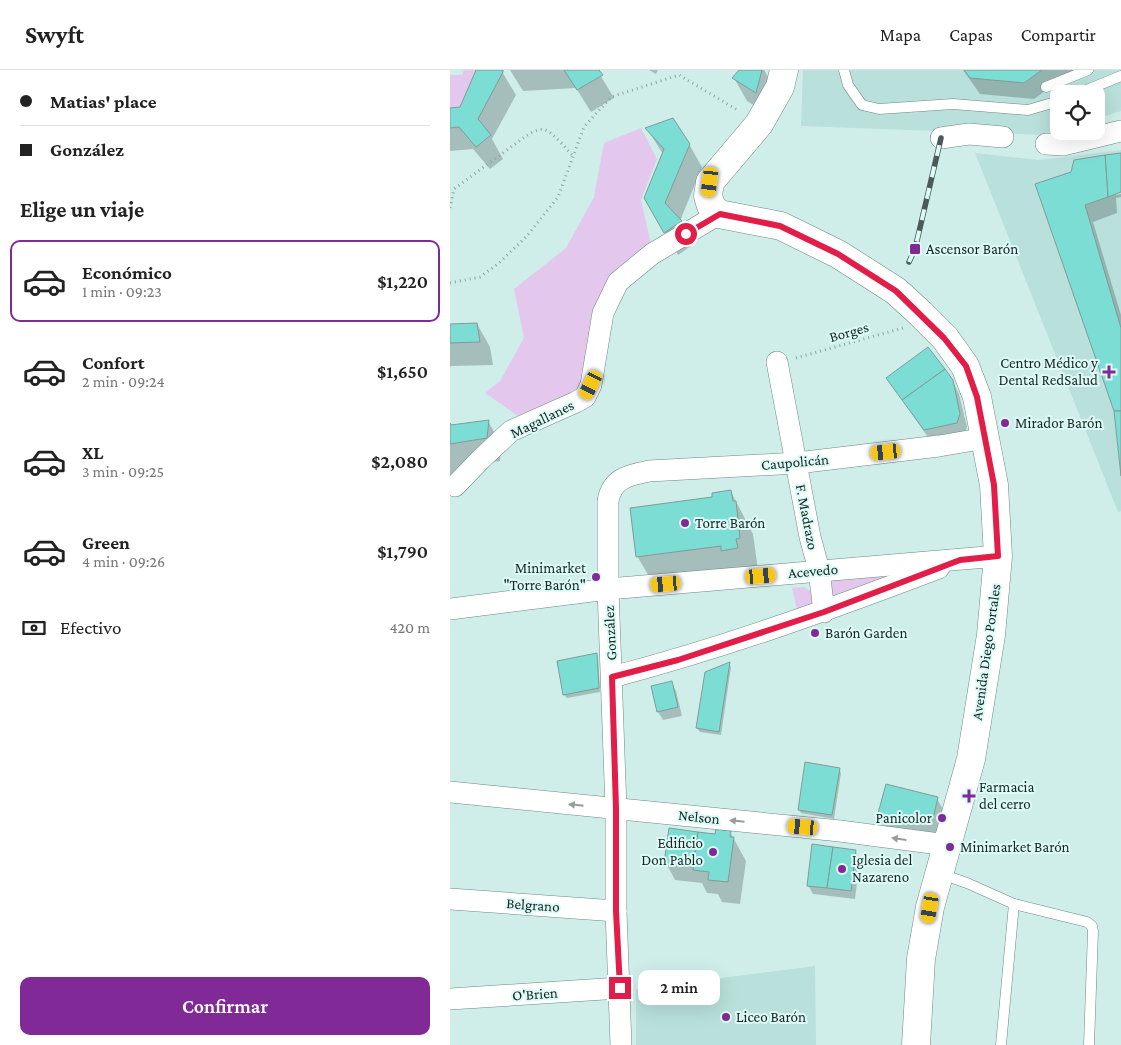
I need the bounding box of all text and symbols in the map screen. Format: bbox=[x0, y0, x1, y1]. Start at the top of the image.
text: Swyft bbox=[25, 21, 84, 48]
text: Mapa bbox=[880, 25, 921, 45]
text: Capas bbox=[949, 25, 993, 45]
text: Compartir bbox=[1021, 25, 1096, 45]
map controls bbox=[1050, 85, 1105, 140]
button: locate bbox=[1050, 85, 1105, 140]
text: Matias' place bbox=[50, 91, 157, 112]
text: González bbox=[50, 139, 124, 160]
car bbox=[700, 166, 719, 198]
text: Elige un viaje bbox=[20, 197, 144, 222]
route start bbox=[675, 223, 697, 245]
place label: Ascensor Barón bbox=[926, 241, 1018, 257]
marker: Ascensor Barón bbox=[908, 242, 922, 256]
icon: car bbox=[22, 259, 67, 304]
text: Económico bbox=[82, 262, 172, 283]
text: $1,220 bbox=[377, 271, 428, 292]
text: 1 min · 09:23 bbox=[82, 283, 162, 300]
street label: Borges bbox=[827, 319, 871, 346]
icon: car bbox=[22, 349, 67, 394]
text: Confort bbox=[82, 352, 145, 373]
place label: Centro Médico y Dental RedSalud bbox=[998, 355, 1098, 388]
text: $1,650 bbox=[377, 361, 428, 382]
marker: Centro Médico y Dental RedSalud bbox=[1102, 365, 1116, 379]
car bbox=[577, 368, 604, 402]
text: 2 min · 09:24 bbox=[82, 373, 165, 390]
street label: Magallanes bbox=[508, 397, 577, 442]
place label: Mirador Barón bbox=[1015, 415, 1103, 431]
marker: Mirador Barón bbox=[999, 417, 1011, 429]
icon: car bbox=[22, 439, 67, 484]
text: XL bbox=[82, 442, 104, 463]
car bbox=[870, 443, 901, 461]
text: $2,080 bbox=[371, 451, 428, 472]
street label: Caupolicán bbox=[760, 451, 830, 474]
text: 3 min · 09:25 bbox=[82, 463, 164, 480]
street label: F. Madrazo bbox=[793, 483, 821, 551]
place label: Torre Barón bbox=[695, 515, 765, 531]
marker: Torre Barón bbox=[679, 517, 691, 529]
icon: car bbox=[22, 529, 67, 574]
text: Green bbox=[82, 532, 130, 553]
text: $1,790 bbox=[377, 541, 428, 562]
text: 4 min · 09:26 bbox=[82, 553, 165, 570]
place label: Minimarket "Torre Barón" bbox=[504, 560, 587, 593]
street label: Acevedo bbox=[787, 561, 839, 581]
car bbox=[745, 567, 776, 585]
marker: Minimarket "Torre Barón" bbox=[590, 571, 602, 583]
car bbox=[650, 575, 681, 593]
street label: Avenida Diego Portales bbox=[969, 583, 1004, 721]
street label: González bbox=[601, 605, 619, 661]
icon: cash bbox=[20, 614, 48, 642]
text: Efectivo bbox=[60, 617, 121, 638]
text: 420 m bbox=[389, 619, 430, 636]
place label: Barón Garden bbox=[825, 625, 907, 641]
marker: Barón Garden bbox=[809, 627, 821, 639]
place label: Farmacia del cerro bbox=[979, 779, 1034, 812]
marker: Farmacia del cerro bbox=[963, 790, 975, 802]
one-way arrow bbox=[567, 801, 583, 809]
street label: Nelson bbox=[677, 807, 721, 827]
place label: Panicolor bbox=[875, 810, 933, 826]
marker: Panicolor bbox=[936, 812, 948, 824]
one-way arrow bbox=[729, 817, 745, 825]
car bbox=[787, 818, 818, 836]
place label: Edificio Don Pablo bbox=[641, 835, 703, 868]
one-way arrow bbox=[890, 835, 906, 843]
place label: Minimarket Barón bbox=[960, 839, 1070, 855]
marker: Minimarket Barón bbox=[944, 841, 956, 853]
marker: Edificio Don Pablo bbox=[707, 846, 719, 858]
place label: Iglesia del Nazareno bbox=[852, 852, 912, 885]
marker: Iglesia del Nazareno bbox=[836, 863, 848, 875]
car bbox=[920, 892, 939, 924]
street label: Belgrano bbox=[506, 895, 560, 916]
callout: 2 min bbox=[638, 970, 720, 1006]
button: Confirmar bbox=[20, 977, 430, 1035]
route end bbox=[609, 977, 631, 999]
text: 2 min bbox=[660, 979, 698, 996]
street label: O'Brien bbox=[512, 984, 558, 1004]
place label: Liceo Barón bbox=[736, 1009, 806, 1025]
marker: Liceo Barón bbox=[720, 1011, 732, 1023]

